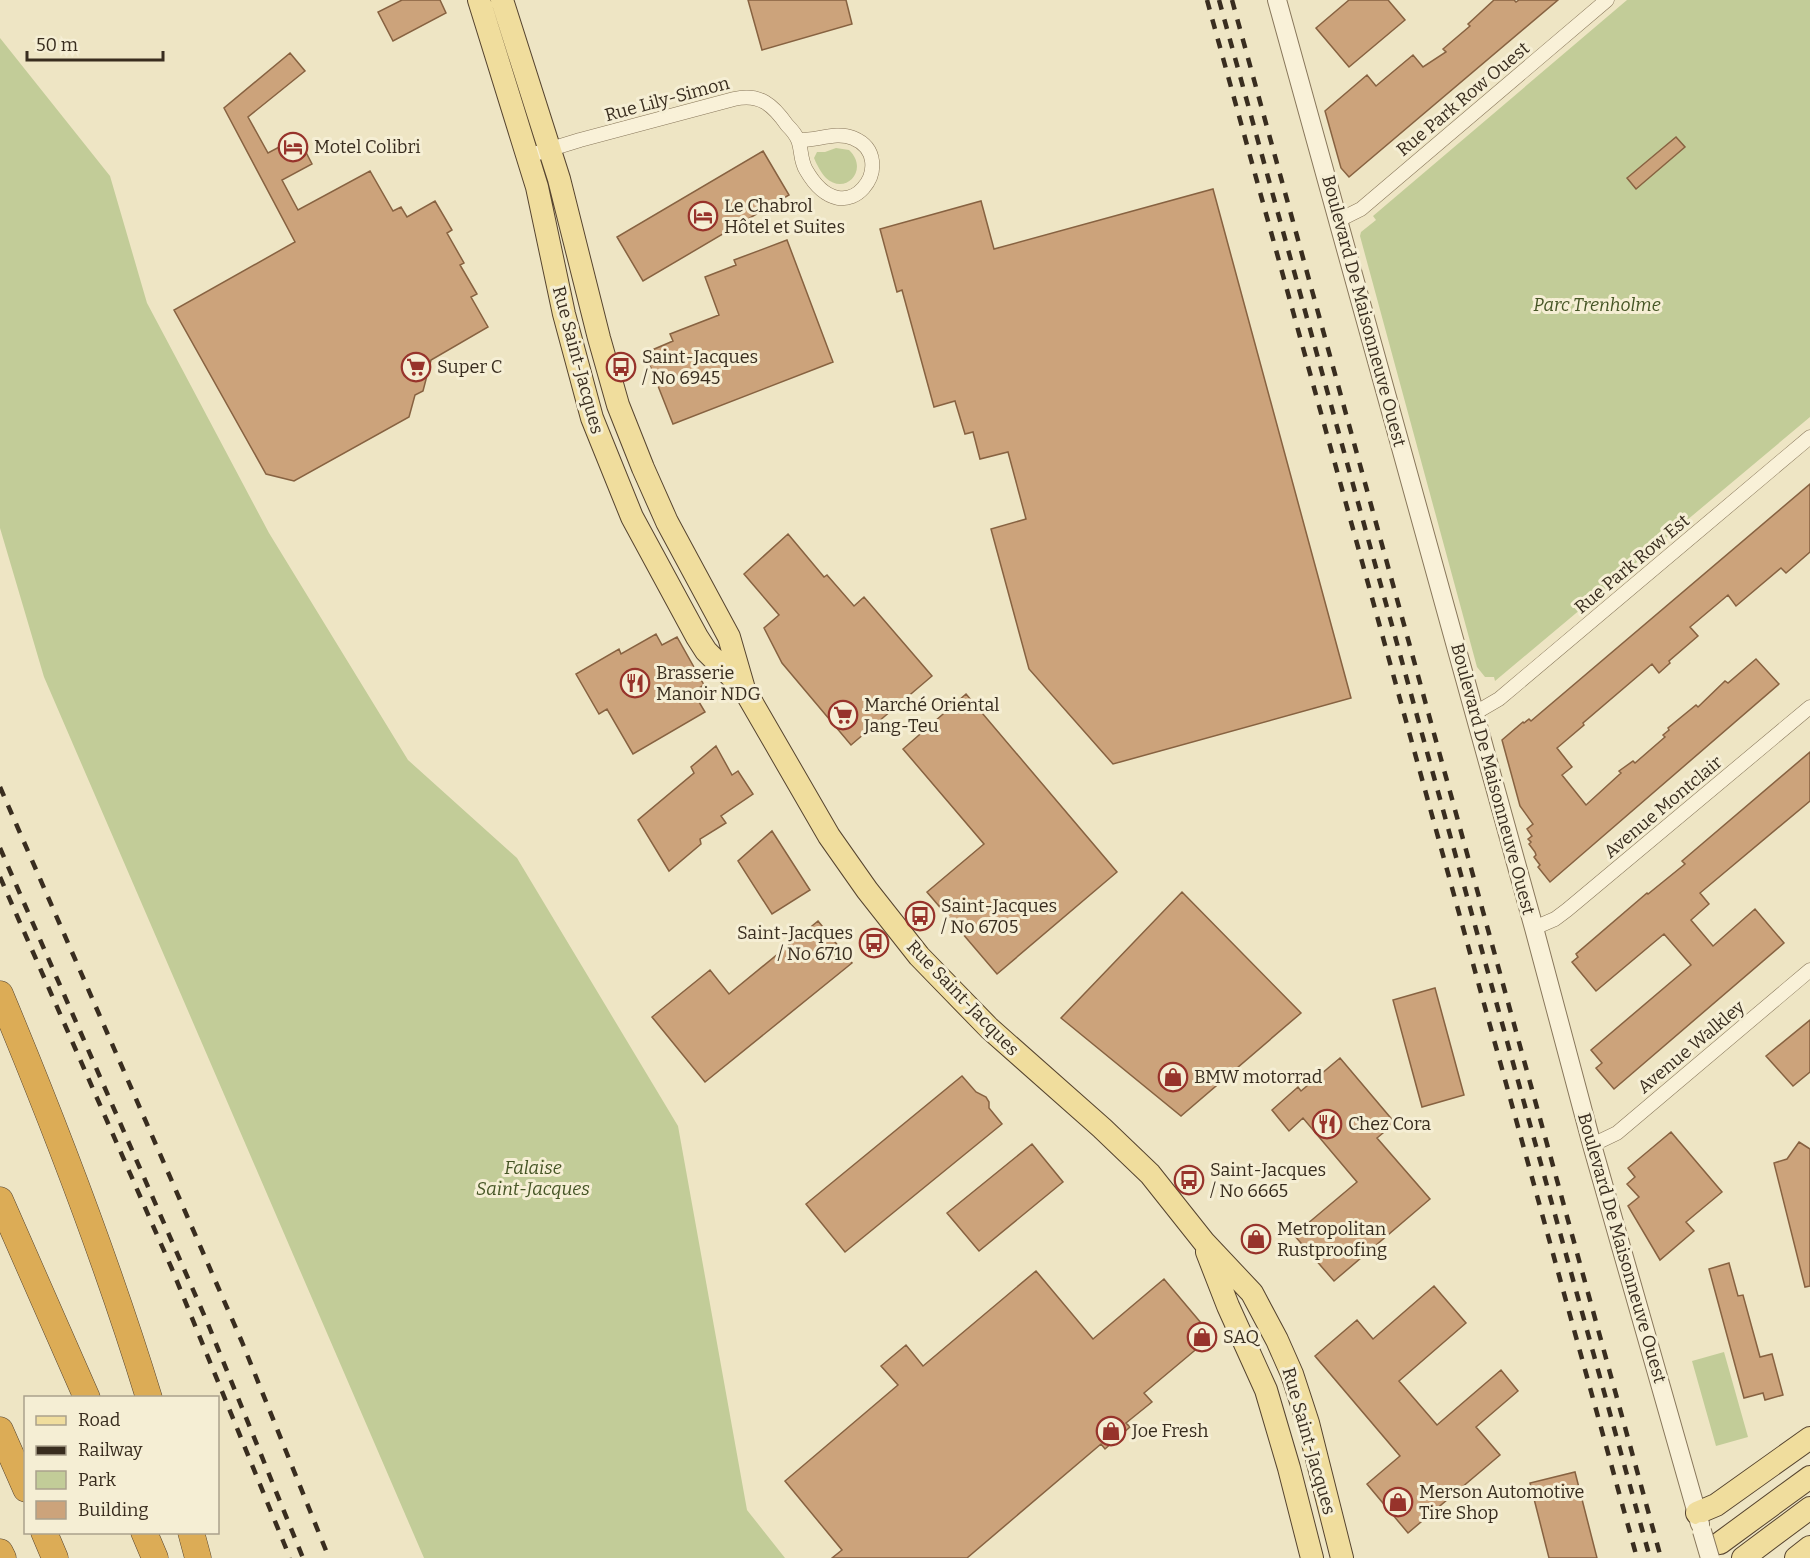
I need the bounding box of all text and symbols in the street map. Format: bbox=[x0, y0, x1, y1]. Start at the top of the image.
scale bar bbox=[27, 24, 164, 62]
text: 50 m bbox=[36, 34, 78, 56]
street label: Rue Park Row Ouest bbox=[1392, 37, 1534, 161]
street label: Rue Lily-Simon bbox=[602, 72, 732, 126]
hotel icon: Motel Colibri bbox=[277, 131, 309, 163]
place label: Motel Colibri bbox=[314, 136, 421, 158]
street label: Boulevard De Maisonneuve Ouest bbox=[1317, 173, 1411, 450]
place label: Le Chabrol Hôtel et Suites bbox=[724, 195, 845, 238]
hotel icon: Le Chabrol Hôtel et Suites bbox=[687, 200, 719, 232]
street label: Rue Saint-Jacques bbox=[548, 284, 608, 436]
park label: Parc Trenholme bbox=[1533, 294, 1661, 316]
place label: Saint-Jacques / No 6945 bbox=[642, 346, 758, 389]
supermarket icon: Super C bbox=[400, 351, 432, 383]
bus stop icon: Saint-Jacques / No 6945 bbox=[605, 351, 637, 383]
place label: Super C bbox=[437, 356, 502, 378]
street label: Rue Park Row Est bbox=[1570, 509, 1694, 618]
street label: Boulevard De Maisonneuve Ouest bbox=[1446, 641, 1540, 918]
place label: Brasserie Manoir NDG bbox=[656, 662, 761, 705]
restaurant icon: Brasserie Manoir NDG bbox=[619, 667, 651, 699]
place label: Marché Oriental Jang-Teu bbox=[863, 694, 999, 737]
supermarket icon: Marché Oriental Jang-Teu bbox=[827, 699, 859, 731]
street label: Avenue Montclair bbox=[1599, 751, 1727, 863]
place label: Saint-Jacques / No 6705 bbox=[941, 895, 1057, 938]
bus stop icon: Saint-Jacques / No 6705 bbox=[904, 900, 936, 932]
place label: Saint-Jacques / No 6710 bbox=[737, 922, 853, 965]
bus stop icon: Saint-Jacques / No 6710 bbox=[858, 927, 890, 959]
street label: Rue Saint-Jacques bbox=[902, 936, 1024, 1060]
street label: Avenue Walkley bbox=[1633, 996, 1749, 1098]
shop icon: BMW motorrad bbox=[1157, 1061, 1189, 1093]
place label: BMW motorrad bbox=[1194, 1066, 1323, 1088]
restaurant icon: Chez Cora bbox=[1311, 1108, 1343, 1140]
street label: Boulevard De Maisonneuve Ouest bbox=[1573, 1110, 1671, 1386]
place label: Chez Cora bbox=[1348, 1113, 1431, 1135]
park label: Falaise Saint-Jacques bbox=[476, 1157, 590, 1200]
place label: Saint-Jacques / No 6665 bbox=[1210, 1159, 1326, 1202]
bus stop icon: Saint-Jacques / No 6665 bbox=[1173, 1164, 1205, 1196]
place label: Metropolitan Rustproofing bbox=[1277, 1218, 1387, 1261]
shop icon: Metropolitan Rustproofing bbox=[1240, 1223, 1272, 1255]
shop icon: SAQ bbox=[1186, 1321, 1218, 1353]
place label: SAQ bbox=[1223, 1326, 1260, 1348]
street label: Rue Saint-Jacques bbox=[1277, 1365, 1341, 1517]
legend bbox=[24, 1396, 219, 1534]
text: Road bbox=[78, 1409, 121, 1431]
shop icon: Joe Fresh bbox=[1095, 1415, 1127, 1447]
place label: Joe Fresh bbox=[1131, 1420, 1209, 1442]
text: Railway bbox=[78, 1439, 143, 1461]
text: Park bbox=[78, 1469, 117, 1491]
place label: Merson Automotive Tire Shop bbox=[1419, 1481, 1584, 1524]
shop icon: Merson Automotive Tire Shop bbox=[1382, 1486, 1414, 1518]
text: Building bbox=[78, 1499, 149, 1521]

